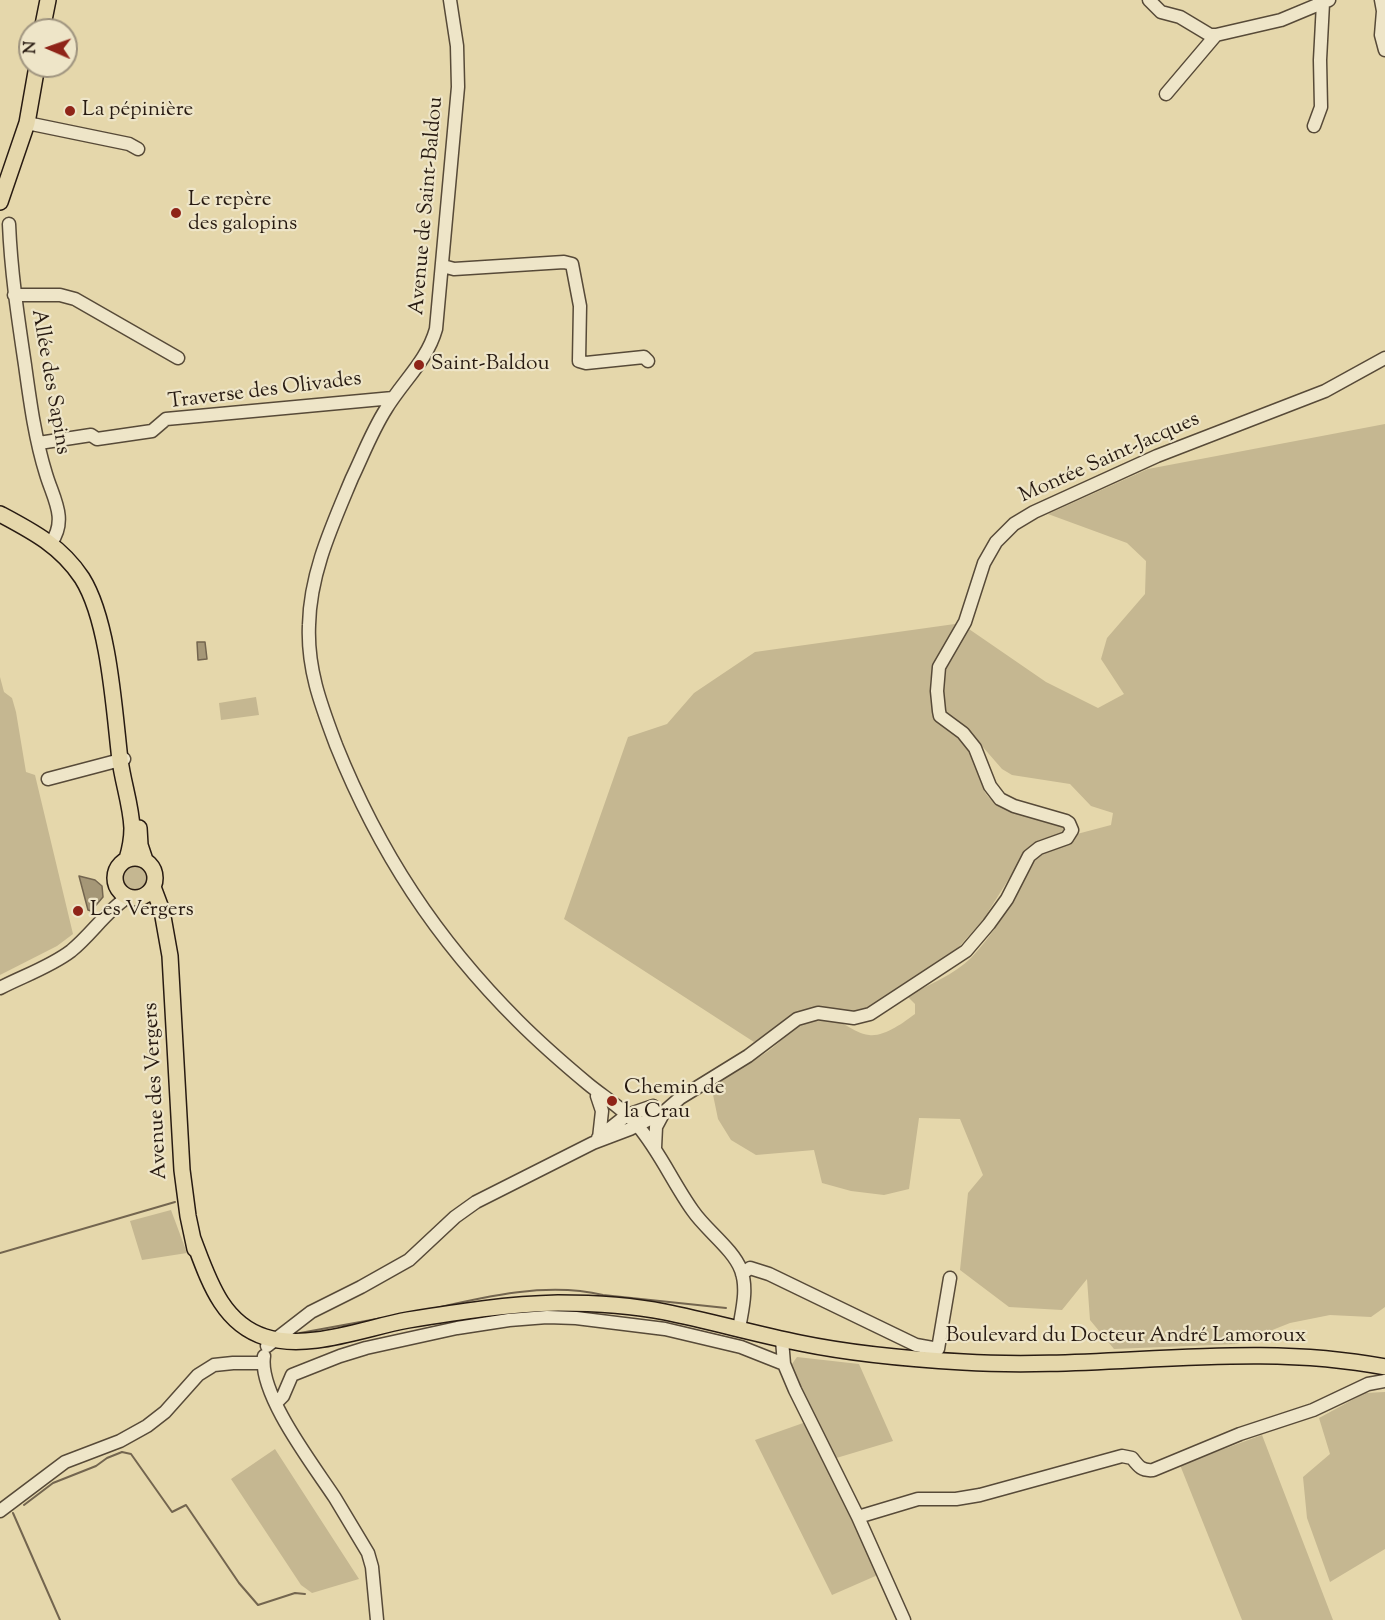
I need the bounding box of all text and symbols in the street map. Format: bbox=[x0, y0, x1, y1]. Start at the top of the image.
north arrow bbox=[18, 18, 78, 78]
text: N bbox=[20, 41, 43, 54]
street label: Avenue de Saint-Baldou bbox=[406, 96, 450, 316]
place label: La pépinière bbox=[82, 98, 193, 124]
marker: La pépinière bbox=[63, 104, 77, 118]
place label: Le repère des galopins bbox=[188, 188, 297, 238]
marker: Le repère des galopins bbox=[169, 206, 183, 220]
street label: Allée des Sapins bbox=[24, 307, 74, 457]
place label: Saint-Baldou bbox=[431, 352, 549, 378]
marker: Saint-Baldou bbox=[412, 358, 426, 372]
street label: Traverse des Olivades bbox=[167, 368, 363, 416]
street label: Montée Saint-Jacques bbox=[1016, 408, 1204, 510]
place label: Les Vergers bbox=[90, 898, 194, 924]
marker: Les Vergers bbox=[71, 904, 85, 918]
street label: Avenue des Vergers bbox=[140, 1002, 174, 1180]
place label: Chemin de la Crau bbox=[624, 1076, 725, 1126]
marker: Chemin de la Crau bbox=[605, 1094, 619, 1108]
street label: Boulevard du Docteur André Lamoroux bbox=[946, 1324, 1306, 1350]

